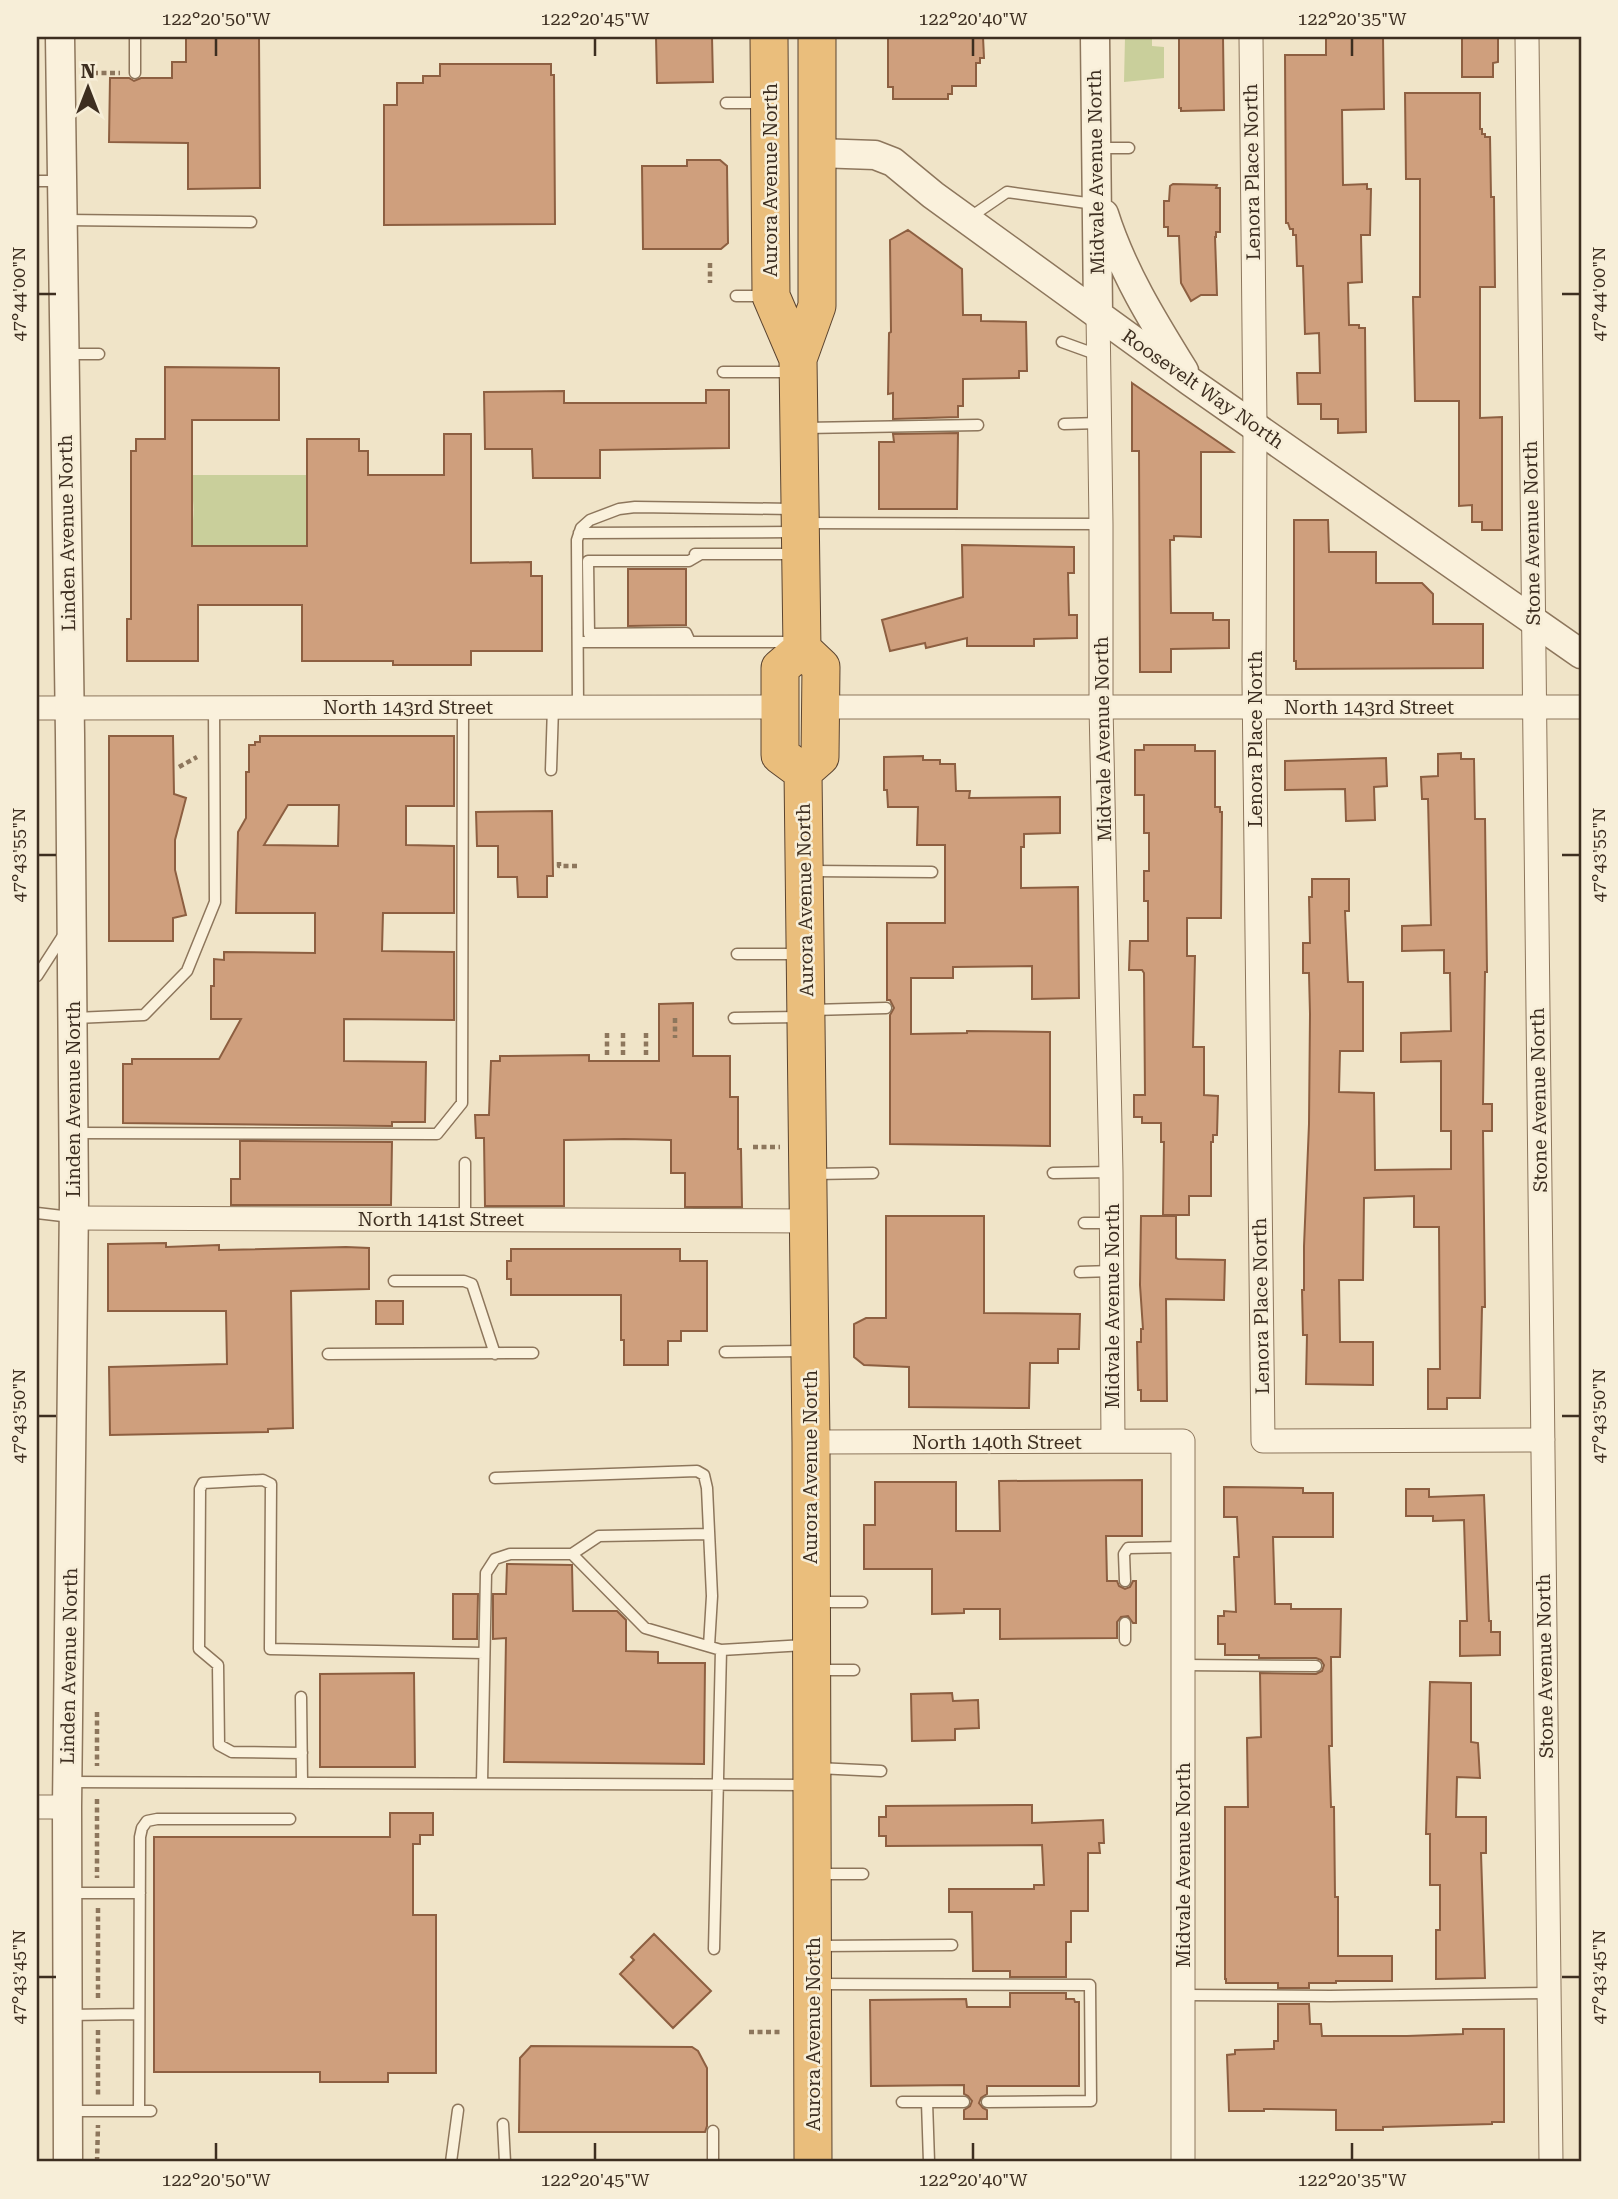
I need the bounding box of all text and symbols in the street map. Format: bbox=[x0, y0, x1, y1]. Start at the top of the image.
text: 122°20'50"W bbox=[162, 8, 271, 29]
text: 122°20'45"W bbox=[541, 8, 650, 29]
text: 122°20'40"W bbox=[919, 8, 1028, 29]
text: 122°20'35"W bbox=[1298, 8, 1407, 29]
north arrow bbox=[52, 52, 122, 122]
text: N bbox=[81, 60, 96, 83]
street label: Midvale Avenue North bbox=[1083, 69, 1109, 275]
street label: Aurora Avenue North bbox=[759, 83, 782, 277]
street label: Lenora Place North bbox=[1239, 83, 1265, 261]
text: 47°44'00"N bbox=[8, 247, 29, 341]
text: 47°44'00"N bbox=[1588, 247, 1609, 341]
street label: Roosevelt Way North bbox=[1118, 324, 1288, 454]
street label: Linden Avenue North bbox=[54, 434, 80, 632]
street label: Stone Avenue North bbox=[1519, 440, 1545, 626]
street label: Midvale Avenue North bbox=[1090, 636, 1116, 842]
street label: Lenora Place North bbox=[1244, 651, 1267, 828]
street label: North 143rd Street bbox=[323, 696, 493, 719]
street label: North 143rd Street bbox=[1284, 696, 1454, 719]
street label: Aurora Avenue North bbox=[792, 803, 818, 997]
text: 47°43'55"N bbox=[8, 808, 29, 902]
text: 47°43'55"N bbox=[1588, 808, 1609, 902]
street label: Linden Avenue North bbox=[62, 1001, 85, 1197]
street label: Stone Avenue North bbox=[1526, 1007, 1552, 1193]
street label: Midvale Avenue North bbox=[1101, 1203, 1124, 1409]
street label: North 141st Street bbox=[358, 1208, 524, 1231]
street label: Lenora Place North bbox=[1248, 1217, 1274, 1395]
text: 47°43'50"N bbox=[8, 1369, 29, 1463]
text: 47°43'50"N bbox=[1588, 1369, 1609, 1463]
street label: Aurora Avenue North bbox=[799, 1370, 822, 1564]
street label: North 140th Street bbox=[912, 1431, 1082, 1454]
street label: Linden Avenue North bbox=[56, 1567, 82, 1765]
street label: Stone Avenue North bbox=[1532, 1573, 1558, 1759]
street label: Midvale Avenue North bbox=[1172, 1762, 1195, 1968]
text: 47°43'45"N bbox=[8, 1930, 29, 2024]
text: 47°43'45"N bbox=[1588, 1930, 1609, 2024]
street label: Aurora Avenue North bbox=[802, 1937, 825, 2131]
text: 122°20'50"W bbox=[162, 2169, 271, 2190]
text: 122°20'45"W bbox=[541, 2169, 650, 2190]
text: 122°20'40"W bbox=[919, 2169, 1028, 2190]
text: 122°20'35"W bbox=[1298, 2169, 1407, 2190]

